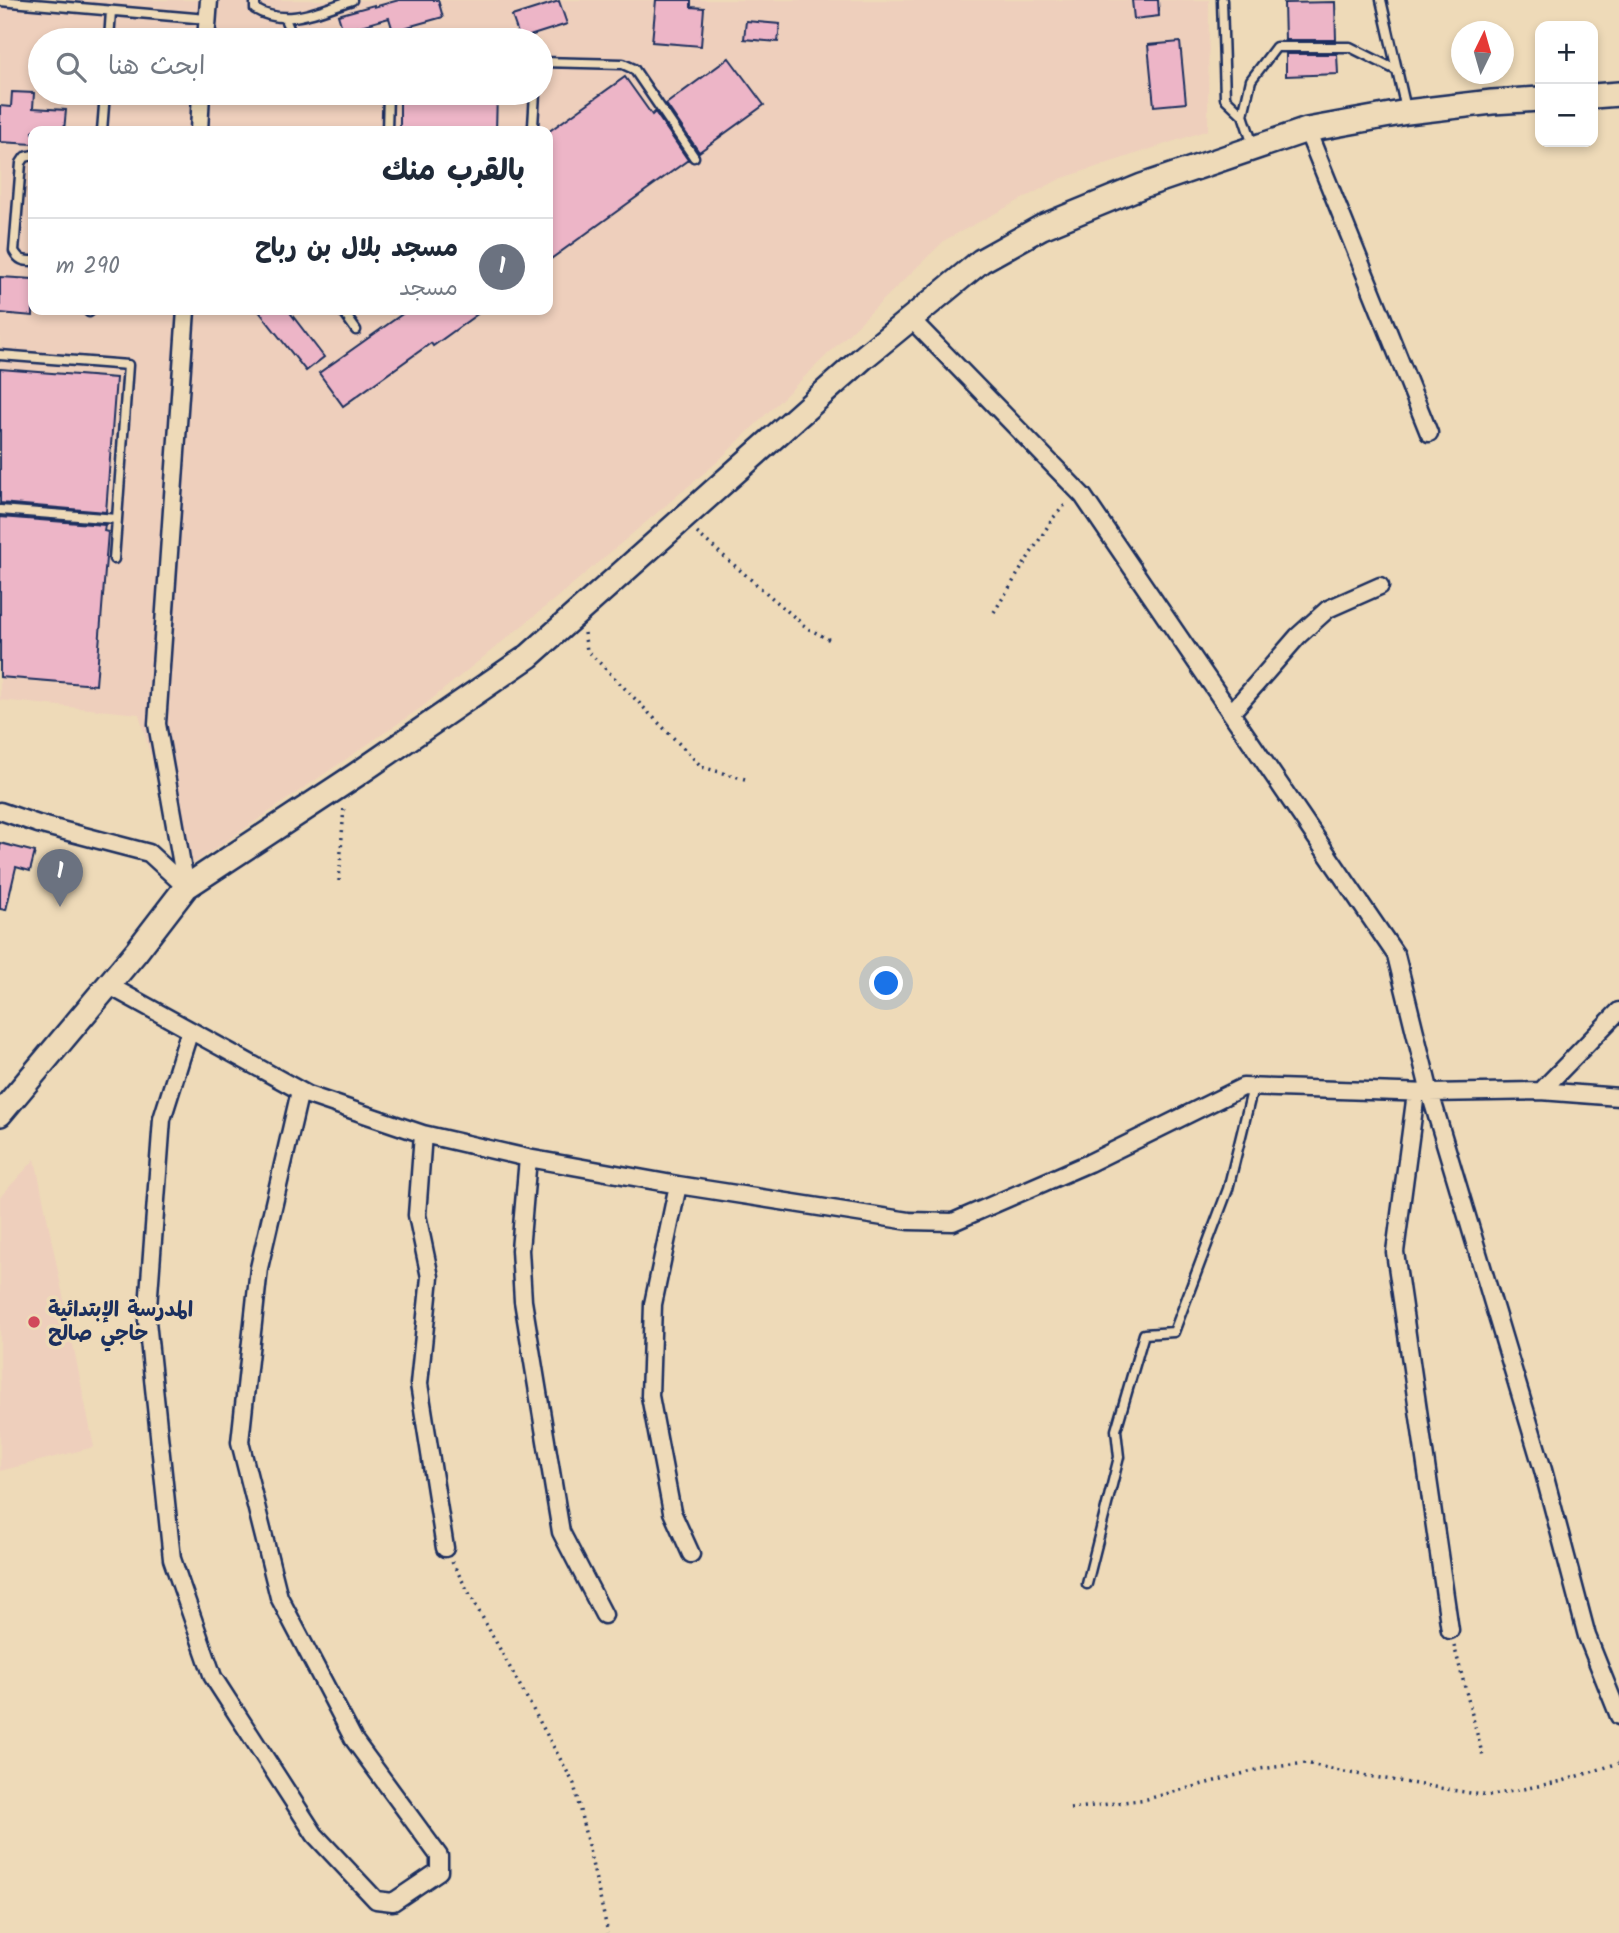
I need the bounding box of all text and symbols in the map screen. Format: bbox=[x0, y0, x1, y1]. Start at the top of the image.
north arrow bbox=[1451, 21, 1514, 84]
map controls bbox=[1535, 21, 1598, 147]
button: + bbox=[1535, 21, 1598, 84]
search box bbox=[28, 28, 553, 105]
text: ابحث هنا bbox=[108, 46, 205, 88]
icon: search bbox=[52, 48, 90, 86]
button: − bbox=[1535, 84, 1598, 147]
text: بالقرب منك bbox=[382, 148, 525, 196]
text: مسجد بلال بن رباح bbox=[255, 228, 458, 270]
text: 290 m bbox=[56, 249, 120, 285]
text: 1 bbox=[499, 249, 505, 285]
text: مسجد bbox=[399, 271, 458, 307]
pin: 1 bbox=[37, 849, 83, 907]
your location bbox=[869, 966, 903, 1000]
place label: المدرسة الإبتدائية حاجي صالح bbox=[48, 1294, 193, 1352]
marker: المدرسة الإبتدائية حاجي صالح bbox=[26, 1314, 42, 1330]

